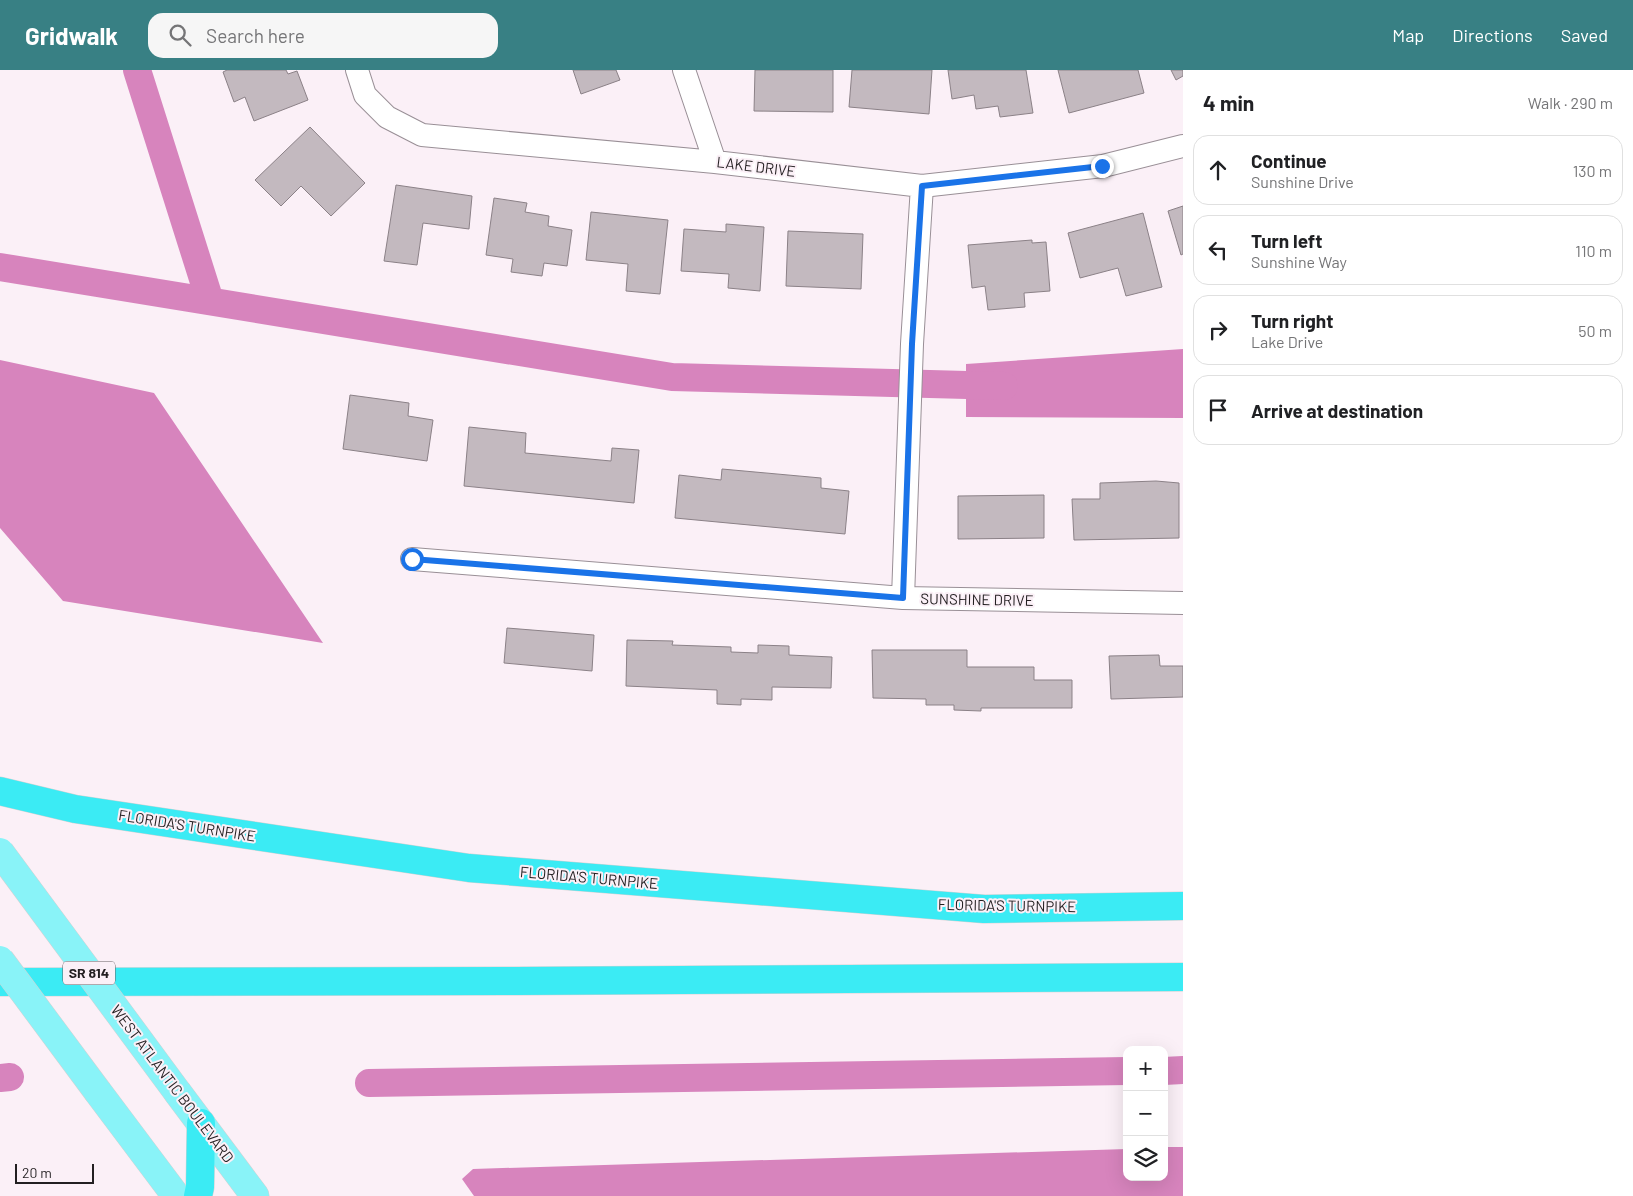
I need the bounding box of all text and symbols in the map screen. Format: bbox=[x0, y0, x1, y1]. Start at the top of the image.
search box bbox=[148, 13, 498, 58]
text: Gridwalk bbox=[25, 21, 118, 50]
icon: search bbox=[166, 21, 194, 49]
text: Search here bbox=[206, 24, 305, 47]
text: Map bbox=[1392, 24, 1424, 46]
text: Directions bbox=[1452, 24, 1533, 46]
text: Saved bbox=[1561, 24, 1608, 46]
text: 4 min bbox=[1203, 90, 1254, 115]
text: Walk · 290 m bbox=[1528, 93, 1613, 112]
text: Continue bbox=[1251, 149, 1327, 172]
street label: LAKE DRIVE bbox=[716, 152, 797, 180]
route end bbox=[1091, 155, 1114, 178]
icon: ahead bbox=[1204, 156, 1232, 184]
text: 130 m bbox=[1573, 161, 1612, 180]
text: Sunshine Drive bbox=[1251, 172, 1354, 191]
text: Turn left bbox=[1251, 229, 1322, 252]
icon: left bbox=[1204, 236, 1232, 264]
text: 110 m bbox=[1575, 241, 1612, 260]
text: Sunshine Way bbox=[1251, 252, 1347, 271]
text: Turn right bbox=[1251, 309, 1333, 332]
icon: right bbox=[1204, 316, 1232, 344]
text: 50 m bbox=[1578, 321, 1612, 340]
text: Lake Drive bbox=[1251, 332, 1323, 351]
icon: arrive bbox=[1204, 396, 1232, 424]
text: Arrive at destination bbox=[1251, 399, 1423, 422]
route start bbox=[401, 548, 424, 571]
street label: SUNSHINE DRIVE bbox=[920, 589, 1034, 609]
street label: FLORIDA'S TURNPIKE bbox=[117, 805, 257, 845]
street label: FLORIDA'S TURNPIKE bbox=[519, 862, 659, 892]
street label: FLORIDA'S TURNPIKE bbox=[938, 895, 1076, 915]
road number: SR 814 bbox=[63, 961, 115, 984]
street label: WEST ATLANTIC BOULEVARD bbox=[108, 1001, 238, 1166]
map controls bbox=[1123, 1046, 1168, 1181]
button: + bbox=[1123, 1046, 1168, 1091]
button: − bbox=[1123, 1091, 1168, 1136]
button: layers bbox=[1123, 1136, 1168, 1181]
scale bar bbox=[15, 1161, 94, 1184]
text: 20 m bbox=[22, 1164, 52, 1181]

